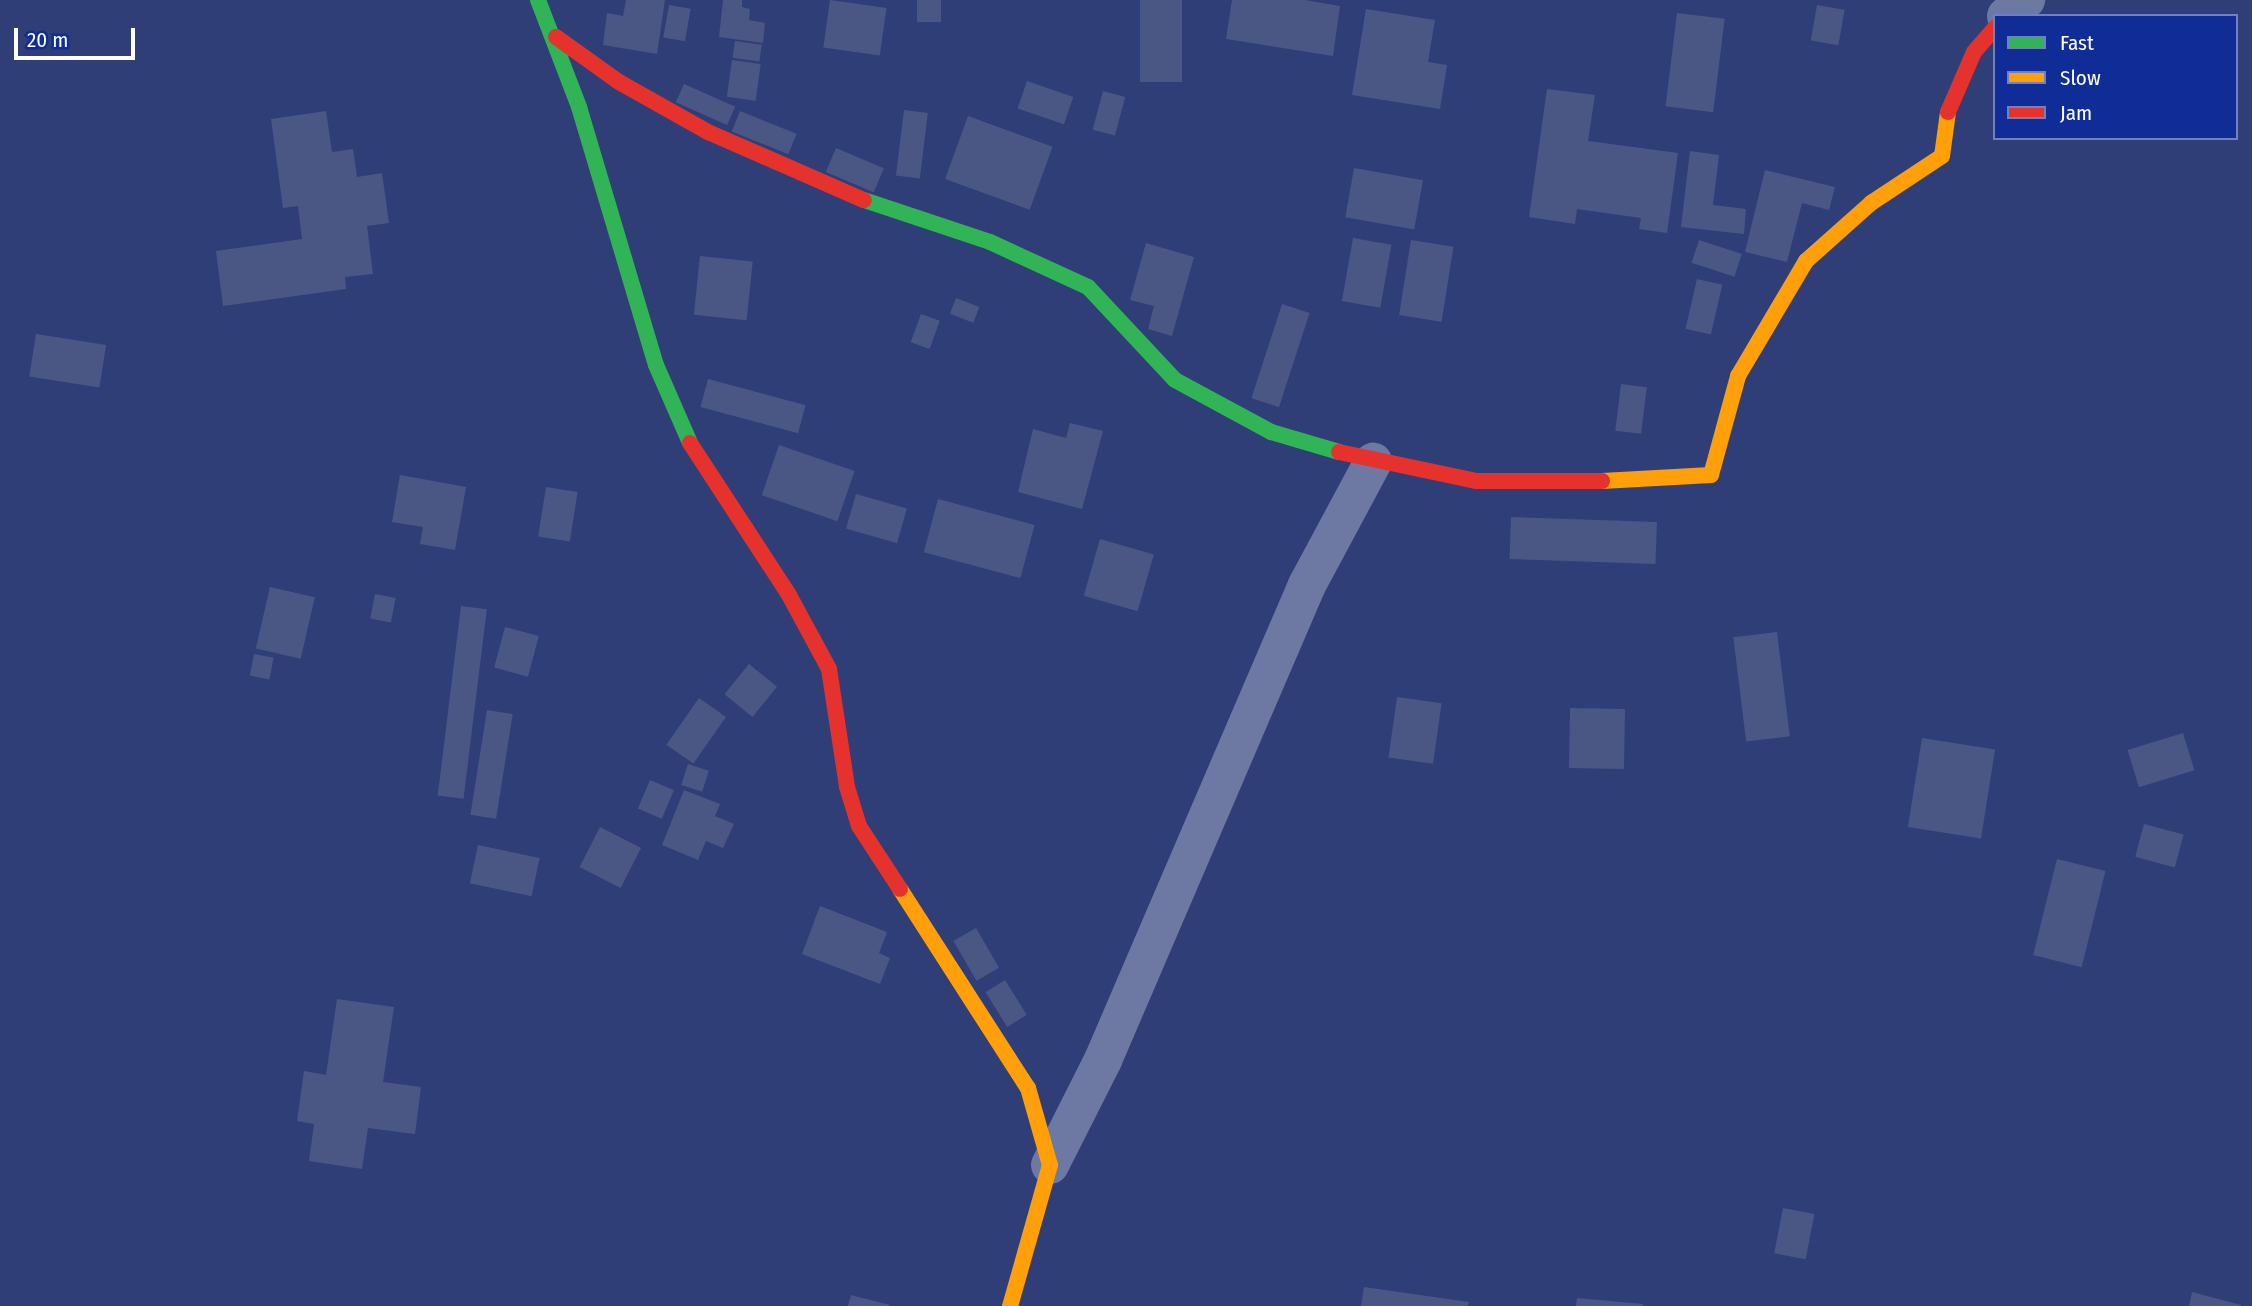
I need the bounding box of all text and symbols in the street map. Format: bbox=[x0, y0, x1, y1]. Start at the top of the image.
scale bar bbox=[18, 14, 138, 58]
legend bbox=[1993, 14, 2238, 140]
text: 20 m bbox=[27, 27, 68, 53]
text: Fast bbox=[2060, 30, 2094, 56]
text: Slow bbox=[2060, 65, 2101, 91]
text: Jam bbox=[2060, 100, 2092, 126]

